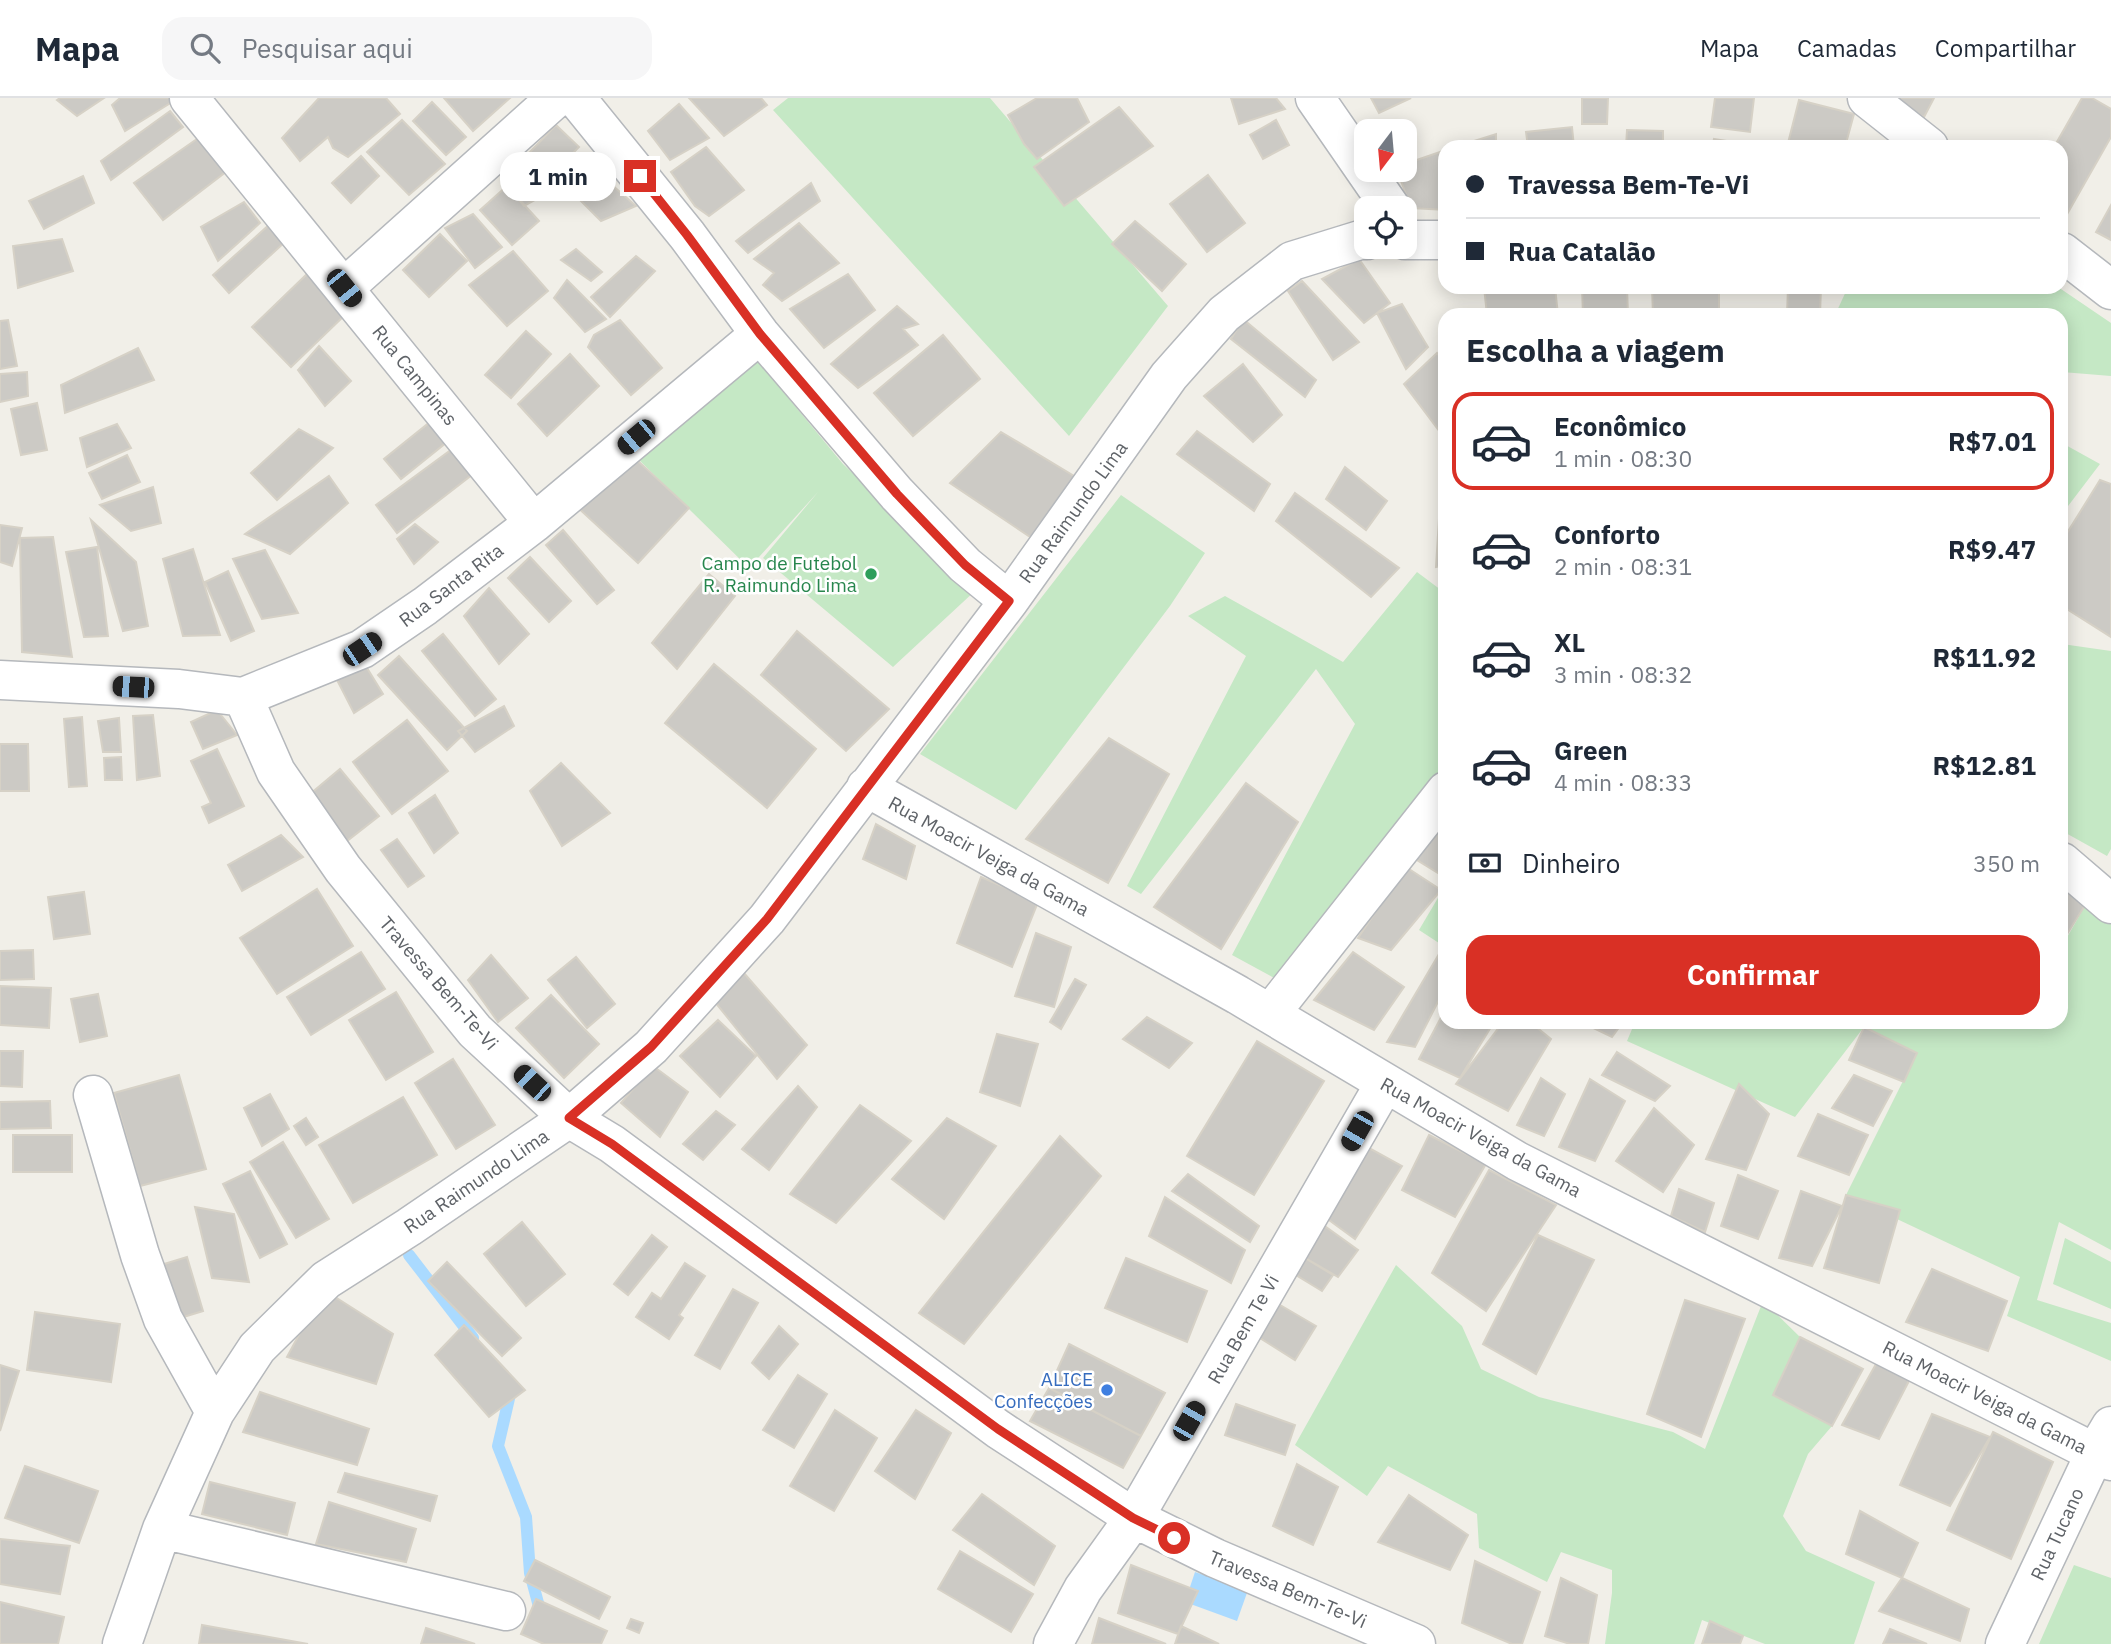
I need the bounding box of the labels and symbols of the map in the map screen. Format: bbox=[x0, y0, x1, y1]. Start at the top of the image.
north arrow bbox=[1354, 119, 1418, 182]
callout: 1 min bbox=[500, 152, 616, 200]
route end bbox=[624, 160, 656, 192]
car bbox=[323, 265, 366, 311]
street label: Rua Campinas bbox=[367, 320, 463, 430]
car bbox=[614, 415, 659, 459]
street label: Rua Raimundo Lima bbox=[1013, 436, 1133, 588]
street label: Rua Santa Rita bbox=[394, 538, 508, 632]
place label: Campo de Futebol R. Raimundo Lima bbox=[702, 551, 857, 597]
marker: Campo de Futebol R. Raimundo Lima bbox=[863, 566, 879, 582]
car bbox=[339, 629, 386, 669]
car bbox=[112, 675, 155, 699]
street label: Rua Moacir Veiga da Gama bbox=[884, 791, 1094, 921]
street label: Travessa Bem-Te-Vi bbox=[374, 911, 504, 1055]
car bbox=[510, 1061, 555, 1105]
street label: Rua Moacir Veiga da Gama bbox=[1376, 1072, 1586, 1202]
car bbox=[1338, 1108, 1377, 1154]
street label: Rua Raimundo Lima bbox=[399, 1124, 553, 1238]
street label: Rua Bem Te Vi bbox=[1202, 1270, 1284, 1388]
street label: Rua Moacir Veiga da Gama bbox=[1879, 1335, 2091, 1459]
place label: ALICE Confecções bbox=[994, 1367, 1093, 1413]
marker: ALICE Confecções bbox=[1099, 1382, 1115, 1398]
car bbox=[1170, 1398, 1209, 1444]
street label: Rua Tucano bbox=[2025, 1484, 2089, 1584]
route start bbox=[1158, 1522, 1190, 1554]
street label: Travessa Bem-Te-Vi bbox=[1205, 1545, 1371, 1633]

